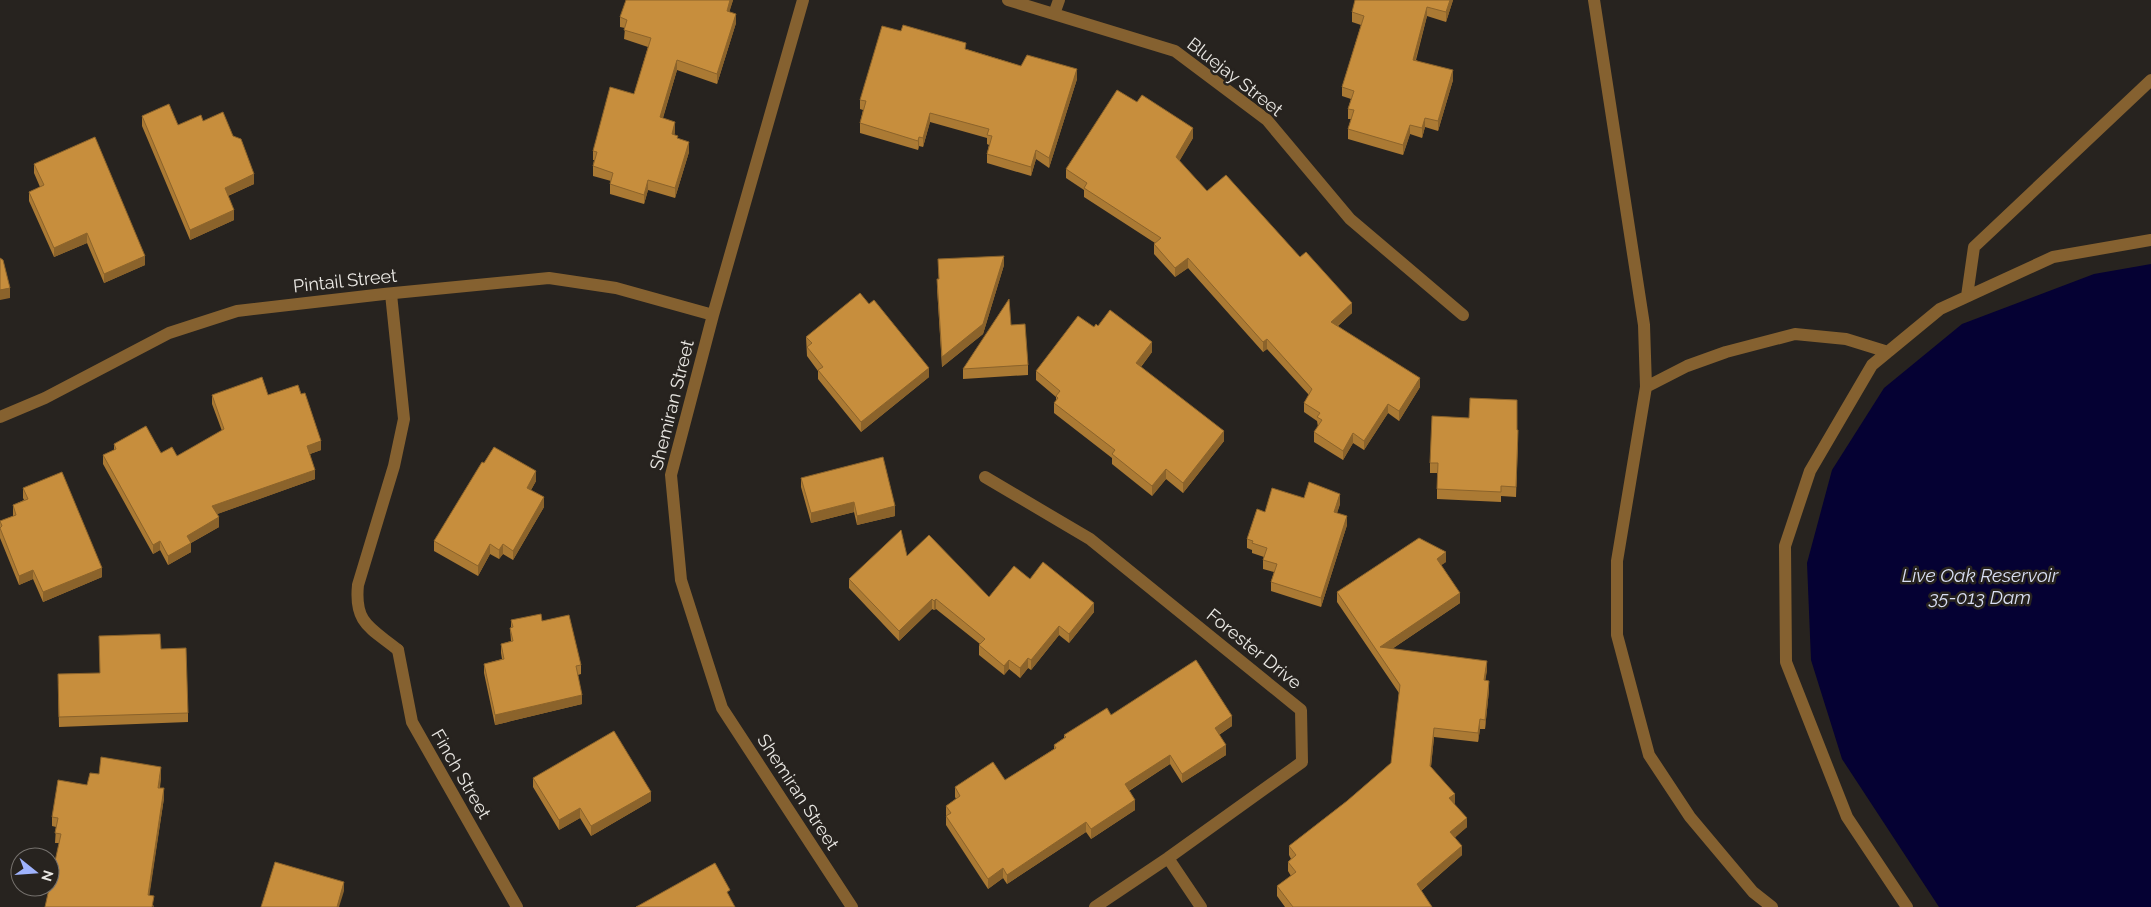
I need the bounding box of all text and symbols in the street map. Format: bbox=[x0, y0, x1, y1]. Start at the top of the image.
street label: Bluejay Street bbox=[1183, 33, 1287, 120]
street label: Pintail Street bbox=[292, 265, 398, 296]
street label: Shemiran Street bbox=[645, 338, 698, 472]
water label: Live Oak Reservoir 35-013 Dam bbox=[1902, 564, 2060, 608]
street label: Forester Drive bbox=[1203, 604, 1306, 694]
street label: Finch Street bbox=[427, 725, 495, 822]
street label: Shemiran Street bbox=[753, 730, 844, 853]
north arrow bbox=[10, 847, 60, 897]
text: N bbox=[38, 868, 57, 883]

